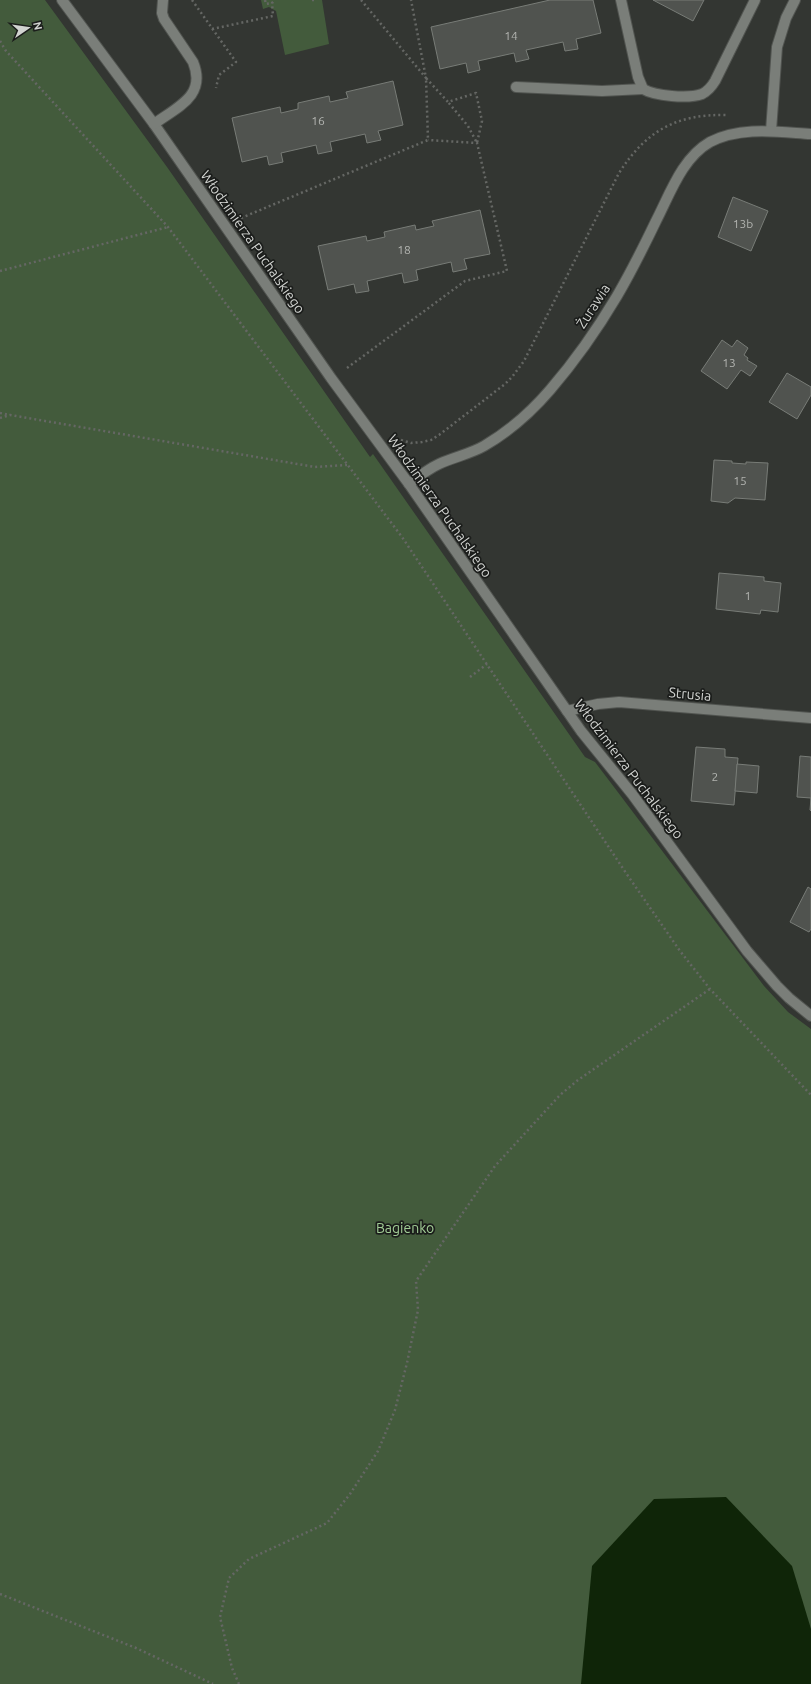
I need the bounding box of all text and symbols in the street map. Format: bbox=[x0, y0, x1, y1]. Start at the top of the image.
north arrow bbox=[8, 8, 48, 48]
text: N bbox=[31, 20, 45, 31]
house number: 14 bbox=[504, 29, 518, 42]
house number: 16 bbox=[311, 114, 325, 127]
street label: Włodzimierza Puchalskiego bbox=[198, 168, 308, 316]
house number: 13b bbox=[733, 217, 753, 230]
house number: 18 bbox=[397, 243, 411, 256]
street label: Żurawia bbox=[573, 281, 613, 331]
house number: 13 bbox=[722, 356, 736, 369]
street label: Włodzimierza Puchalskiego bbox=[385, 432, 495, 580]
house number: 15 bbox=[733, 474, 747, 487]
house number: 1 bbox=[745, 589, 751, 602]
street label: Strusia bbox=[668, 684, 712, 704]
street label: Włodzimierza Puchalskiego bbox=[571, 696, 687, 842]
house number: 2 bbox=[712, 770, 718, 783]
park label: Bagienko bbox=[376, 1220, 434, 1236]

